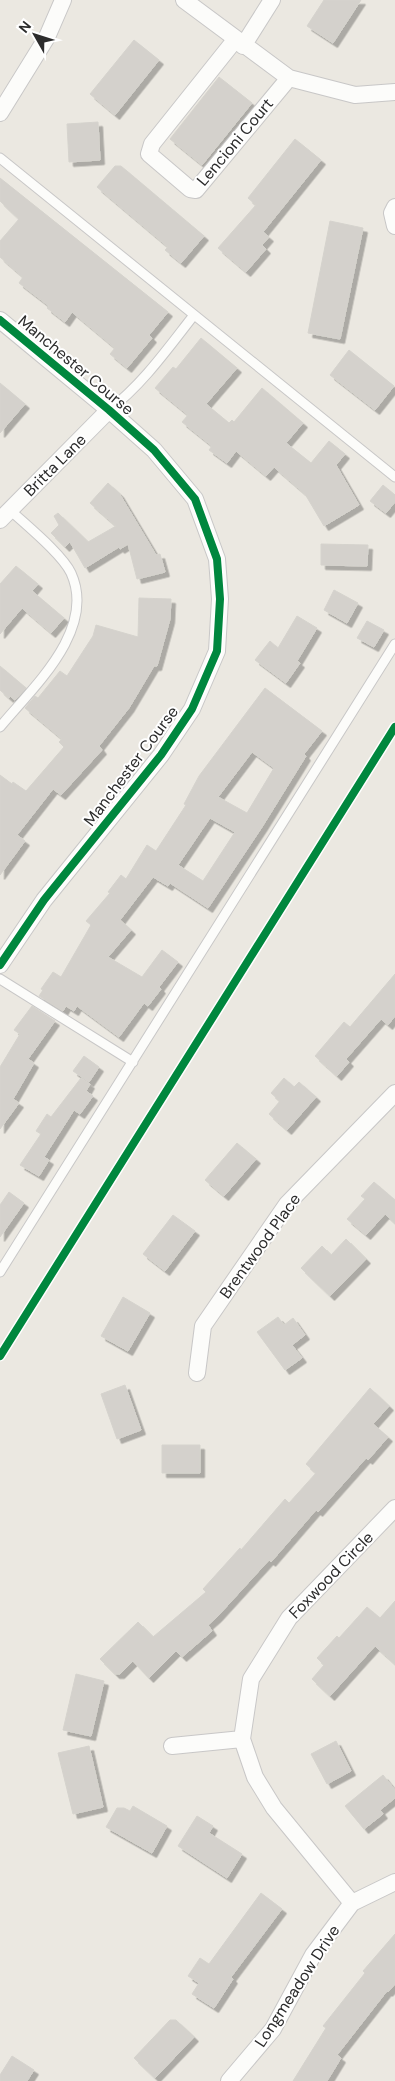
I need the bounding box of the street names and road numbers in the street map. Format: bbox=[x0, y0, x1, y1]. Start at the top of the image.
street label: Lencioni Court bbox=[192, 94, 278, 190]
street label: Manchester Course bbox=[14, 310, 138, 420]
street label: Britta Lane bbox=[19, 429, 91, 501]
street label: Manchester Course bbox=[79, 702, 183, 830]
street label: Brentwood Place bbox=[215, 1189, 305, 1303]
street label: Foxwood Circle bbox=[284, 1527, 378, 1623]
street label: Longmeadow Drive bbox=[250, 1921, 344, 2051]

